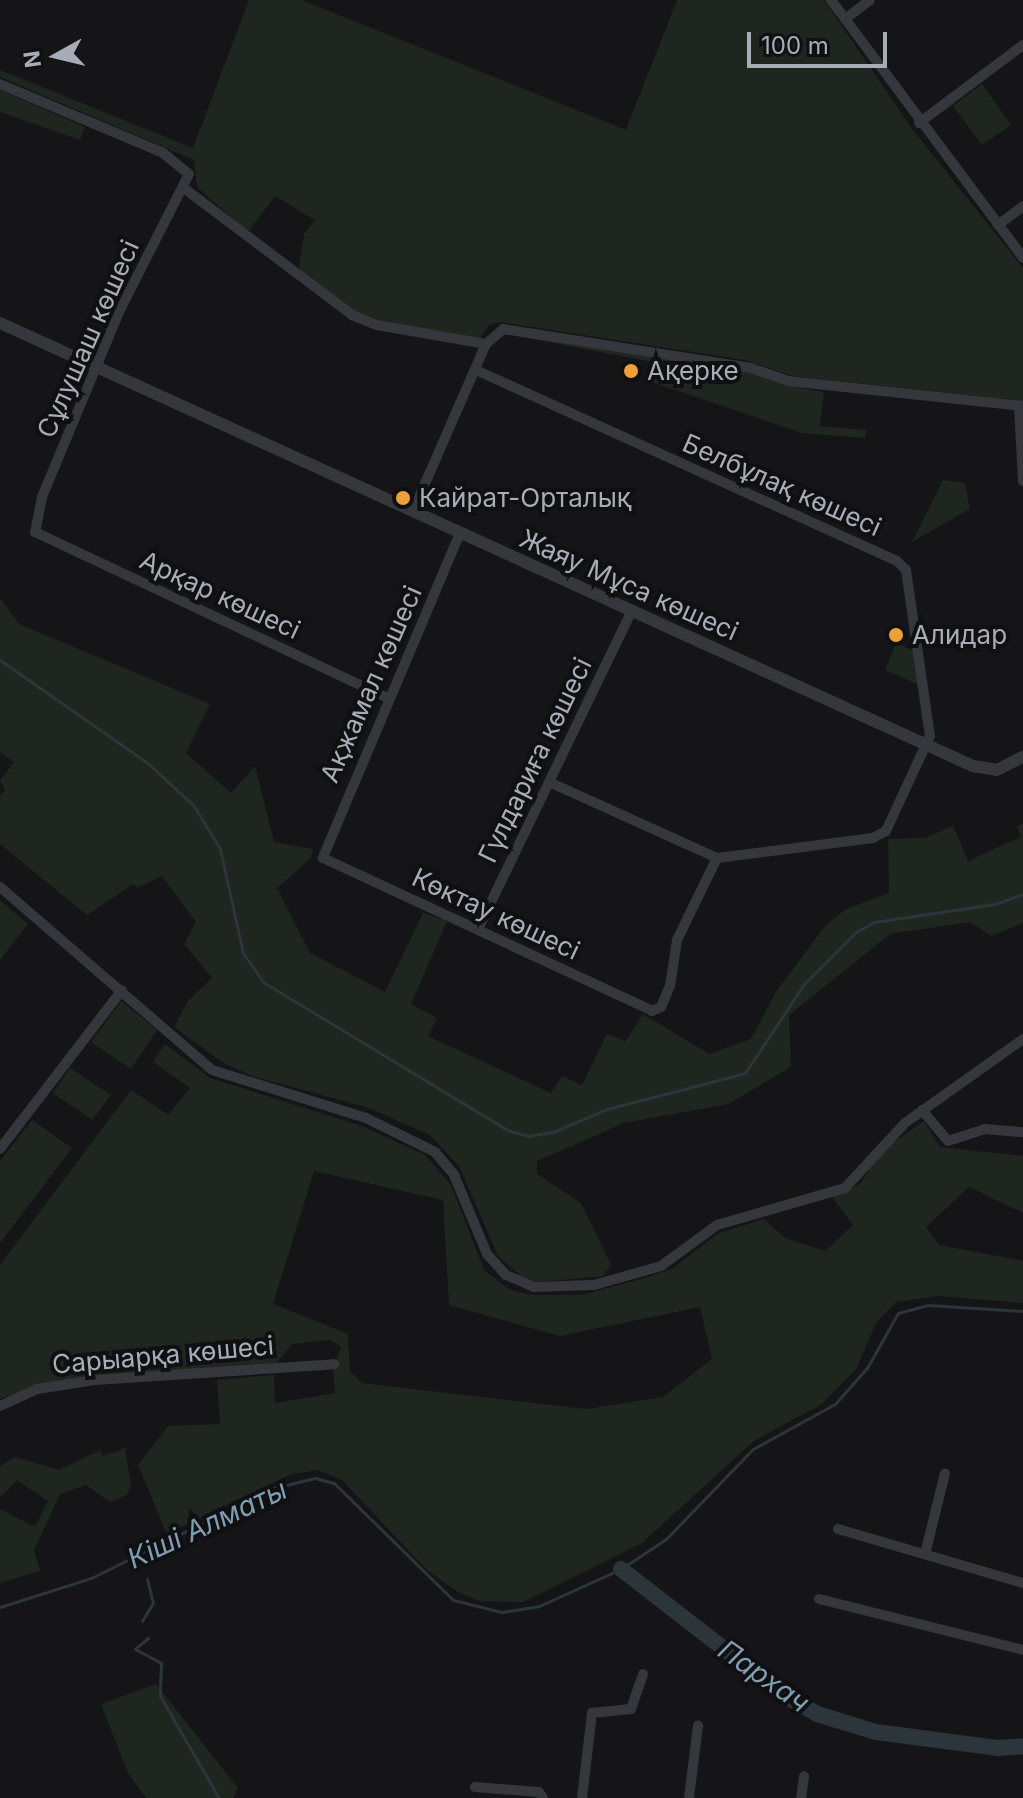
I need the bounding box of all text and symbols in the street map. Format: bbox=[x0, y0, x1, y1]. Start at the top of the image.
north arrow bbox=[16, 16, 96, 96]
scale bar bbox=[751, 16, 891, 66]
text: 100 m bbox=[761, 31, 829, 60]
text: N bbox=[18, 49, 46, 69]
street label: Сұлушаш көшесі bbox=[30, 235, 146, 443]
place label: Ақерке bbox=[647, 355, 739, 387]
marker: Ақерке bbox=[622, 362, 640, 380]
street label: Белбұлақ көшесі bbox=[678, 427, 886, 543]
place label: Кайрат-Орталық bbox=[419, 482, 631, 514]
marker: Кайрат-Орталық bbox=[394, 489, 412, 507]
street label: Жаяу Мұса көшесі bbox=[515, 523, 743, 647]
street label: Арқар көшесі bbox=[135, 544, 305, 646]
street label: Ақжамал көшесі bbox=[314, 581, 428, 787]
place label: Алидар bbox=[912, 619, 1007, 651]
marker: Алидар bbox=[887, 626, 905, 644]
street label: Гүлдариға көшесі bbox=[472, 652, 598, 868]
street label: Көктау көшесі bbox=[407, 862, 585, 966]
street label: Сарыарқа көшесі bbox=[51, 1330, 275, 1380]
water label: Кіші Алматы bbox=[122, 1472, 292, 1576]
water label: Пархач bbox=[712, 1633, 816, 1719]

